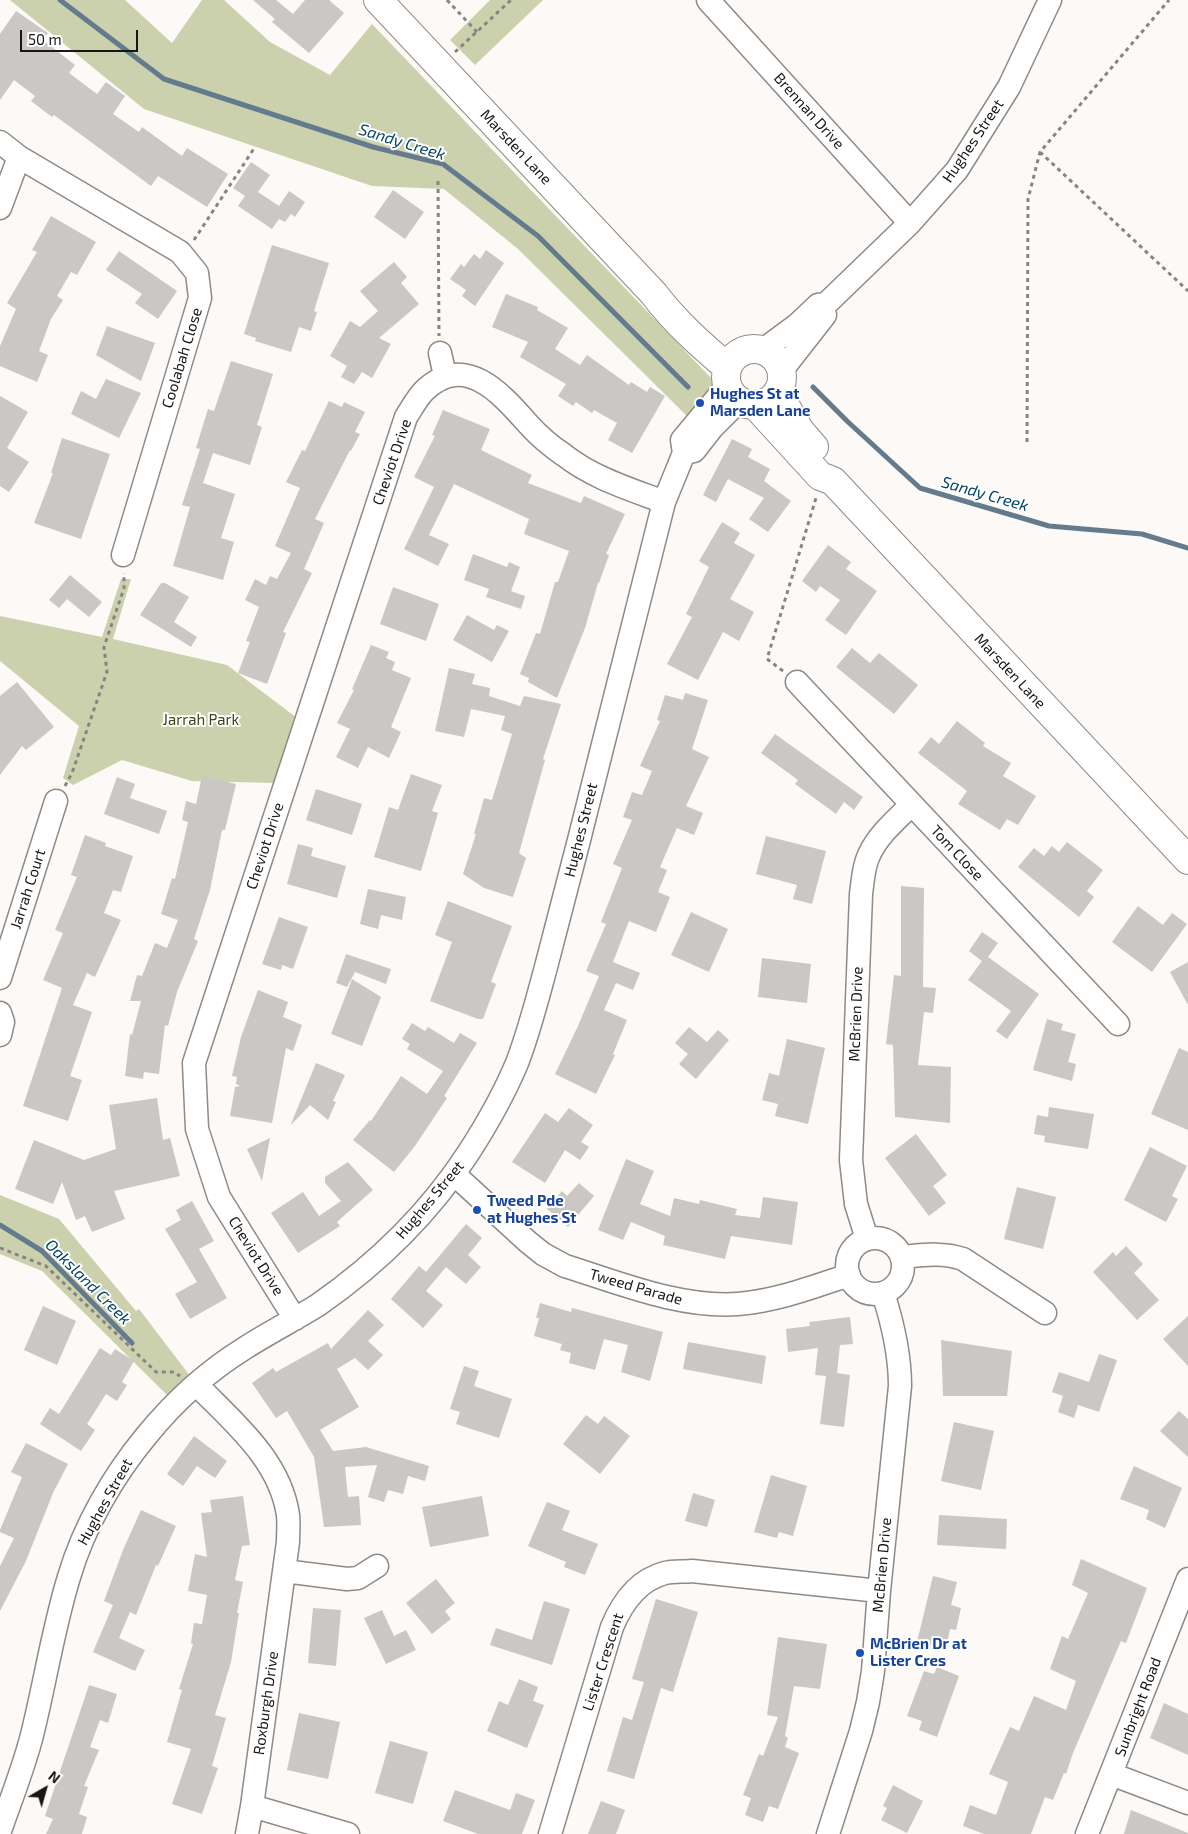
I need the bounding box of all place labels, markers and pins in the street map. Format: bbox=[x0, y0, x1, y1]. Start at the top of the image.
place label: Hughes St at Marsden Lane bbox=[710, 385, 810, 420]
marker: Hughes St at Marsden Lane bbox=[694, 397, 706, 409]
place label: Tweed Pde at Hughes St bbox=[487, 1192, 576, 1227]
marker: Tweed Pde at Hughes St bbox=[471, 1204, 483, 1216]
place label: McBrien Dr at Lister Cres bbox=[870, 1635, 967, 1670]
marker: McBrien Dr at Lister Cres bbox=[854, 1647, 866, 1659]

